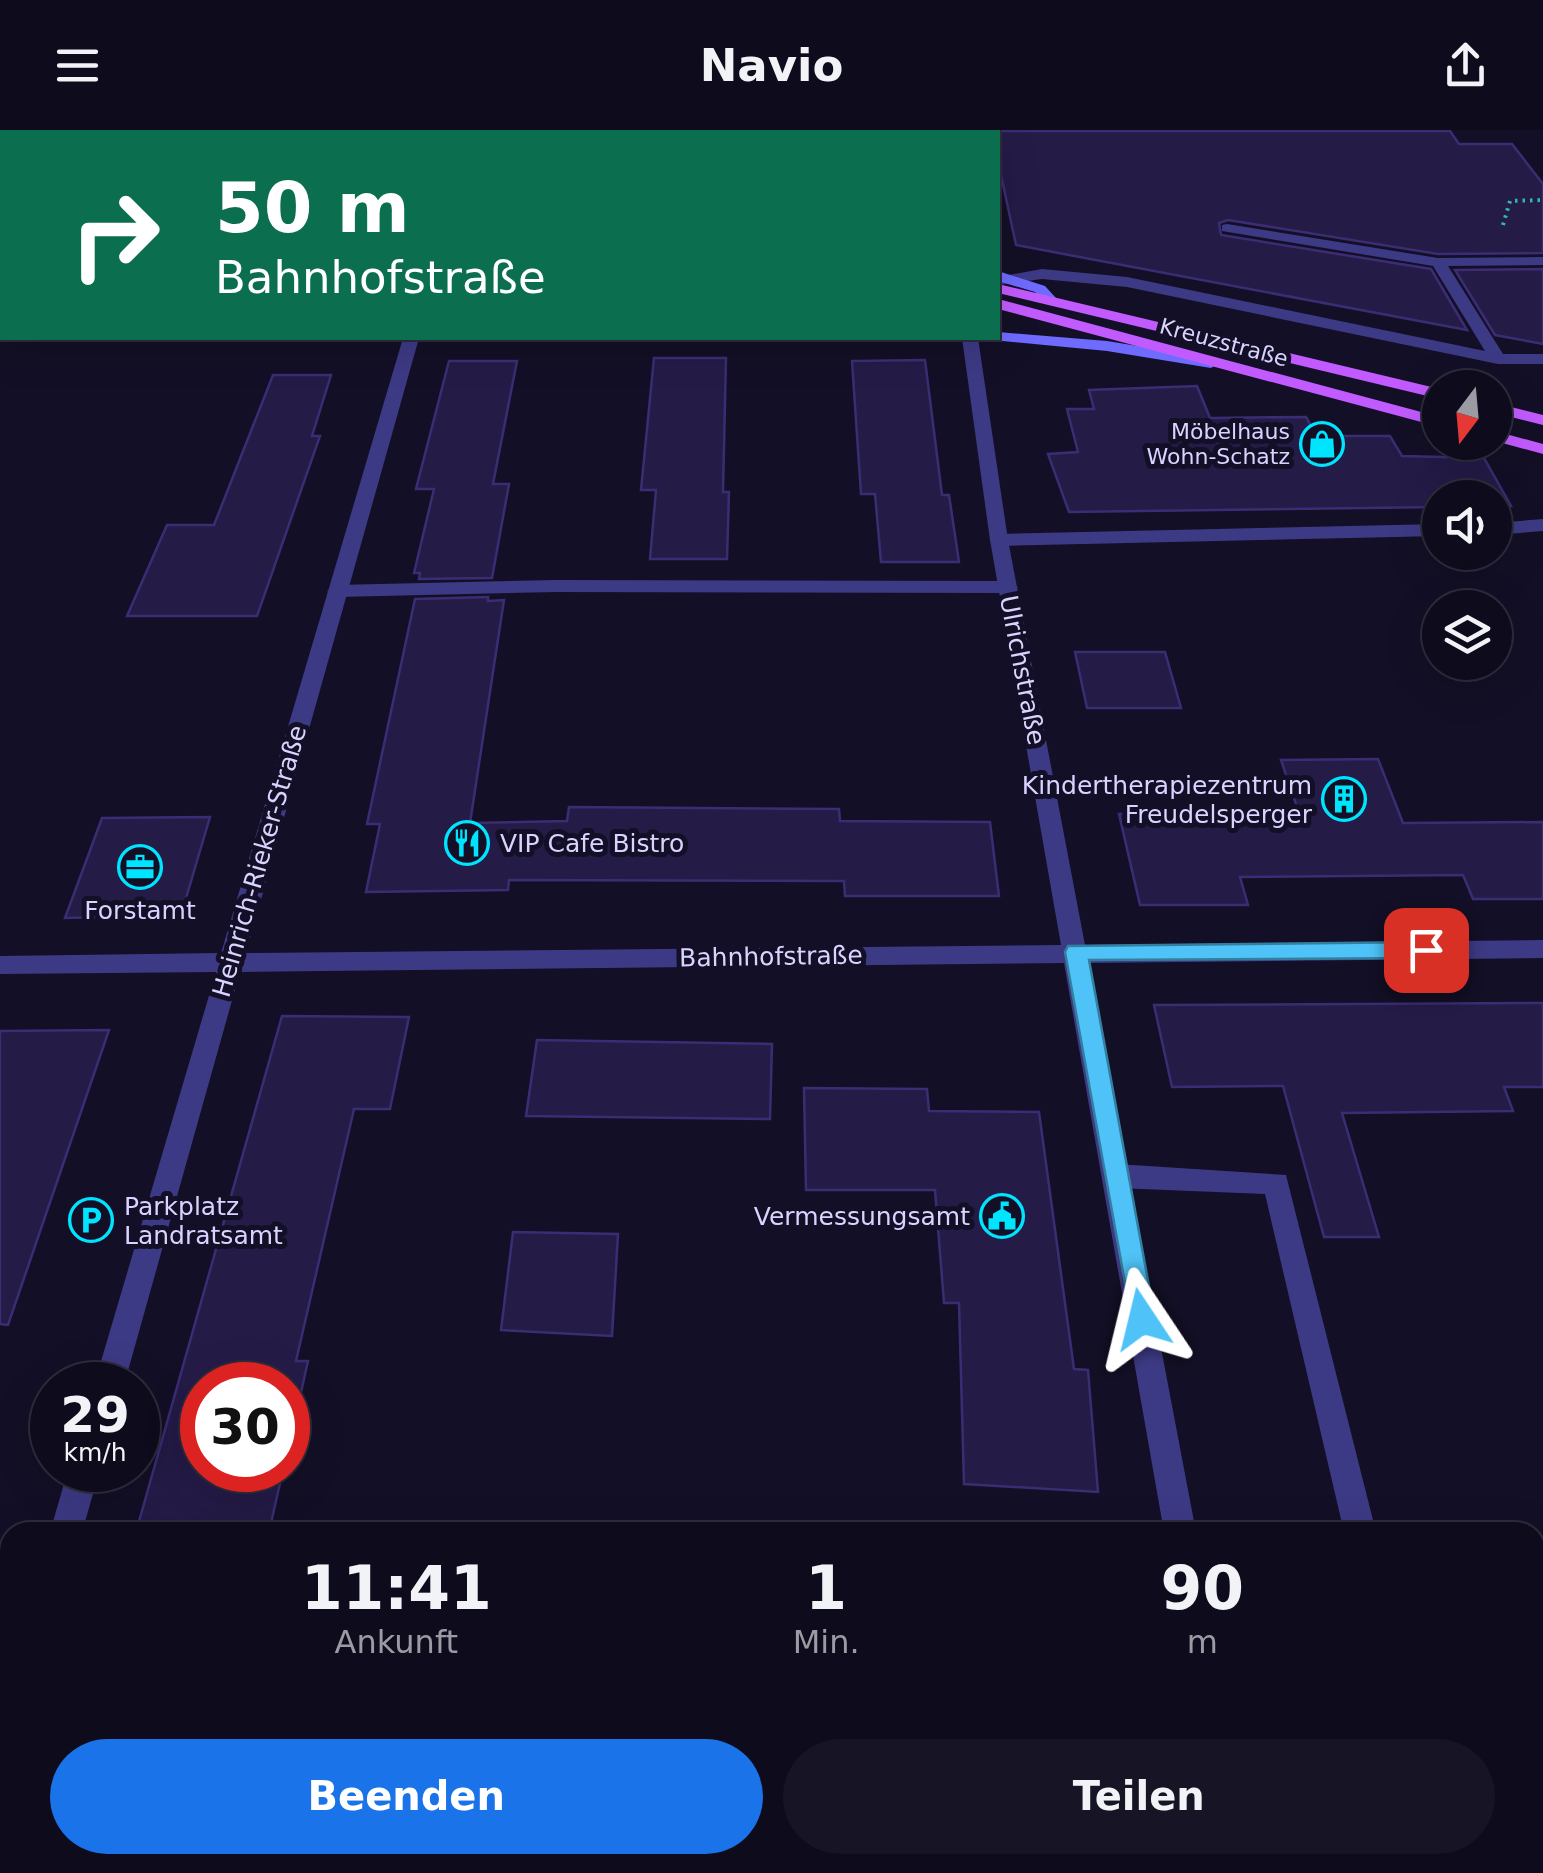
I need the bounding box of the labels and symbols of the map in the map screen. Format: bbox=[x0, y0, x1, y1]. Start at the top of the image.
street label: Kreuzstraße bbox=[1157, 313, 1291, 372]
north arrow bbox=[1422, 370, 1512, 460]
place label: Möbelhaus Wohn-Schatz bbox=[1147, 419, 1290, 469]
shop icon: Möbelhaus Wohn-Schatz bbox=[1299, 421, 1345, 467]
street label: Ulrichstraße bbox=[994, 593, 1051, 747]
street label: Heinrich-Rieker-Straße bbox=[207, 722, 312, 1000]
place label: Kindertherapiezentrum Freudelsperger bbox=[1022, 771, 1313, 829]
building icon: Kindertherapiezentrum Freudelsperger bbox=[1321, 776, 1367, 822]
restaurant icon: VIP Cafe Bistro bbox=[444, 820, 490, 866]
place label: VIP Cafe Bistro bbox=[500, 829, 684, 858]
office icon: Forstamt bbox=[117, 844, 163, 890]
place label: Forstamt bbox=[84, 896, 196, 925]
pin bbox=[1384, 908, 1469, 993]
street label: Bahnhofstraße bbox=[679, 940, 863, 973]
place label: Parkplatz Landratsamt bbox=[124, 1192, 283, 1250]
public building icon: Vermessungsamt bbox=[979, 1193, 1025, 1239]
parking icon: Parkplatz Landratsamt bbox=[68, 1197, 114, 1243]
place label: Vermessungsamt bbox=[754, 1202, 970, 1231]
position arrow bbox=[1090, 1267, 1194, 1371]
speed limit sign: 30 bbox=[180, 1362, 310, 1492]

